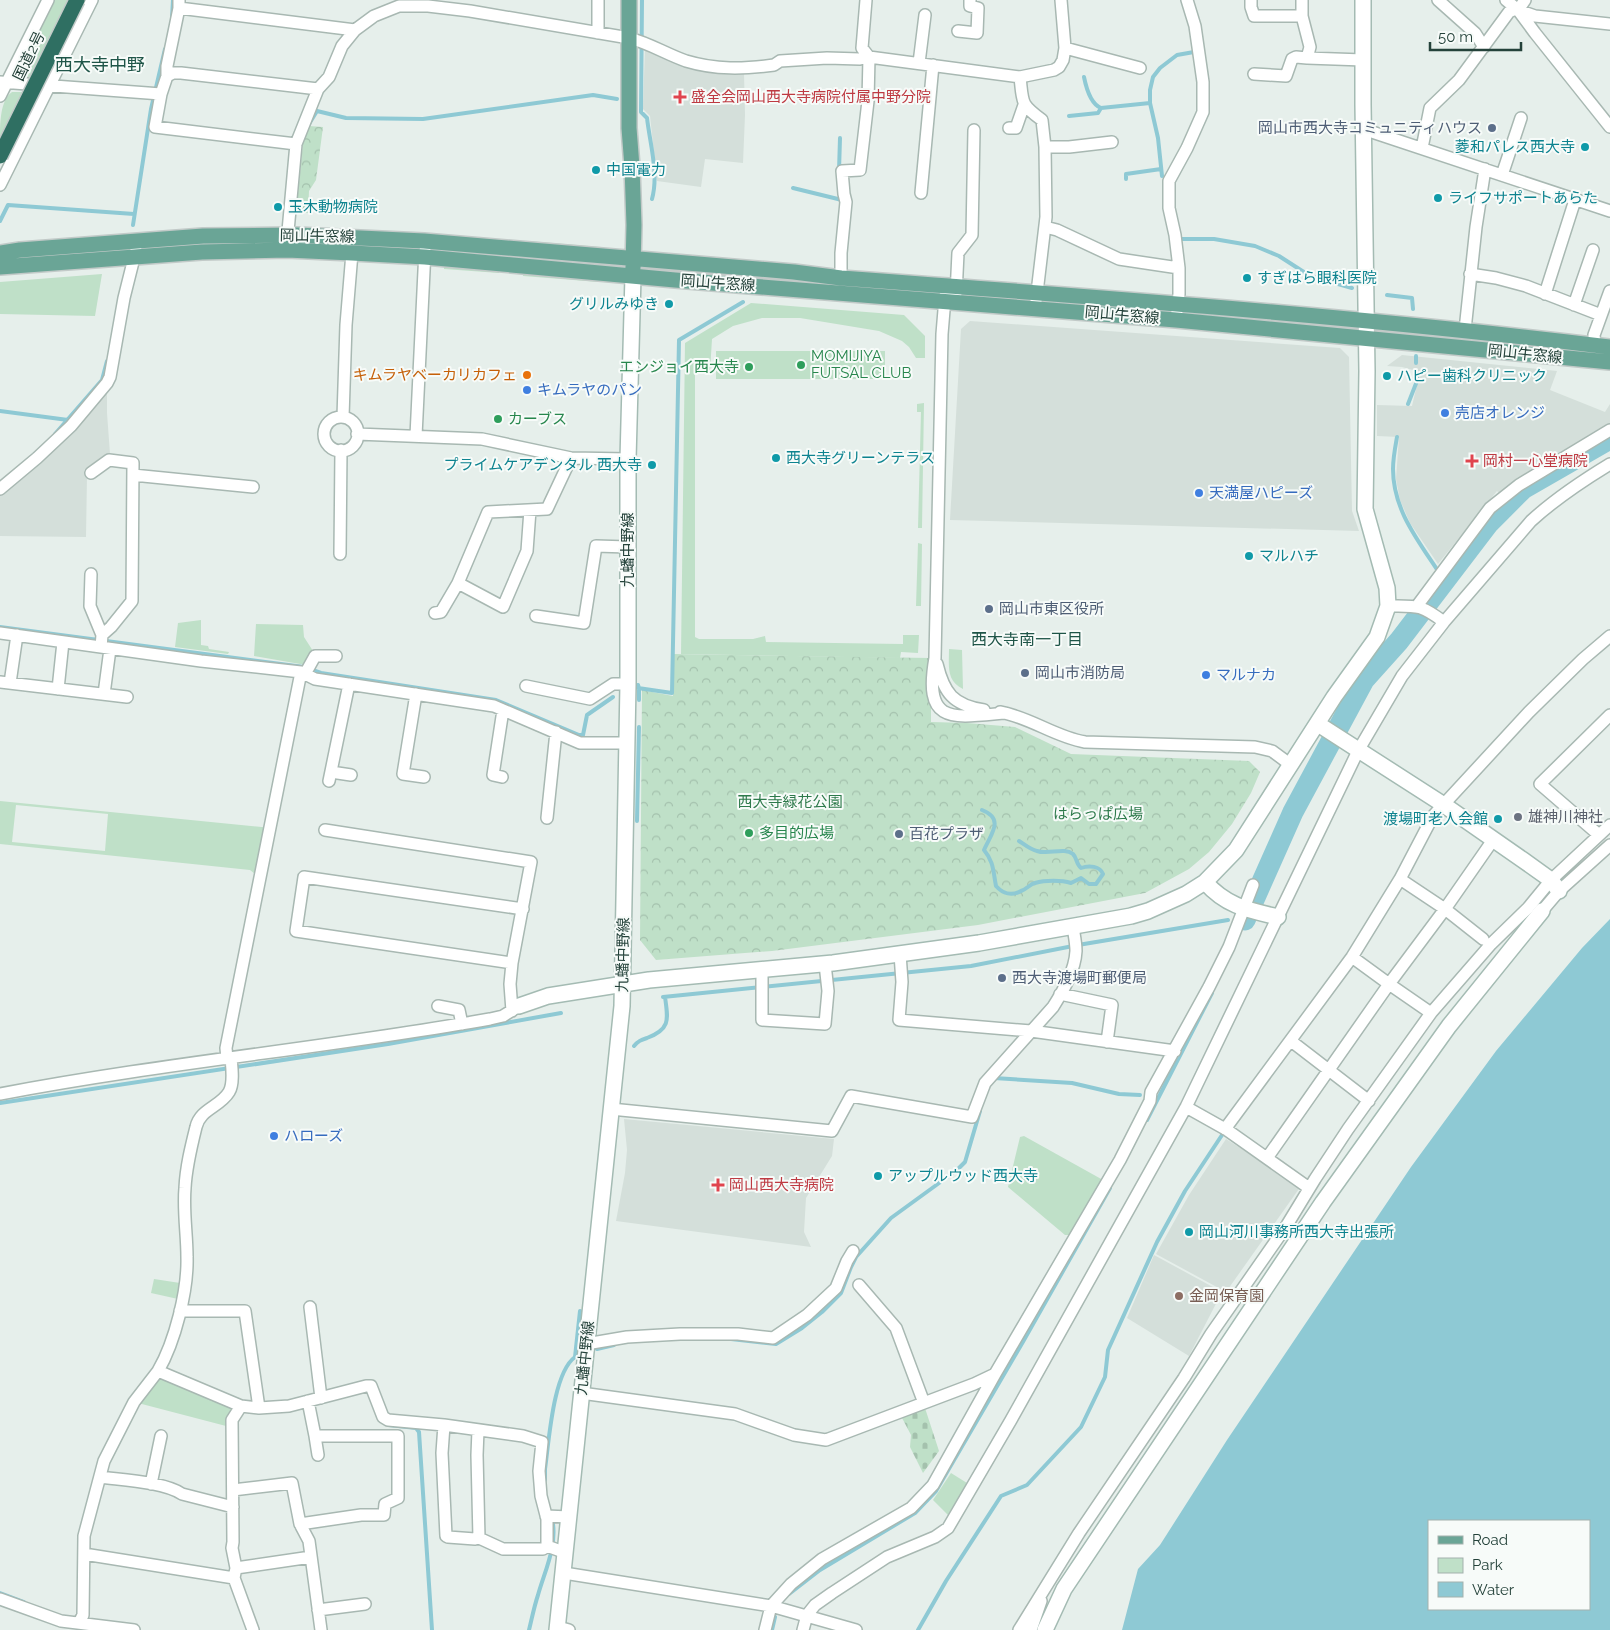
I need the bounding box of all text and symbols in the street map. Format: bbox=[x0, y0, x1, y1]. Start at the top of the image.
scale bar bbox=[1430, 20, 1521, 52]
street label: 国道2号 bbox=[9, 28, 49, 84]
text: 50 m bbox=[1438, 28, 1473, 46]
district label: 西大寺中野 bbox=[55, 54, 145, 75]
place label: 盛全会岡山西大寺病院付属中野分院 bbox=[691, 88, 931, 106]
marker: 盛全会岡山西大寺病院付属中野分院 bbox=[673, 90, 687, 104]
place label: 岡山市西大寺コミュニティハウス bbox=[1258, 119, 1482, 137]
marker: 岡山市西大寺コミュニティハウス bbox=[1486, 122, 1498, 134]
place label: 菱和パレス西大寺 bbox=[1455, 138, 1575, 156]
marker: 菱和パレス西大寺 bbox=[1579, 141, 1591, 153]
place label: 中国電力 bbox=[606, 161, 666, 179]
marker: 中国電力 bbox=[590, 164, 602, 176]
place label: ライフサポートあらた bbox=[1448, 189, 1598, 207]
marker: ライフサポートあらた bbox=[1432, 192, 1444, 204]
place label: 玉木動物病院 bbox=[288, 198, 378, 216]
marker: 玉木動物病院 bbox=[272, 201, 284, 213]
street label: 岡山牛窓線 bbox=[279, 226, 355, 246]
place label: すぎはら眼科医院 bbox=[1257, 269, 1377, 287]
street label: 岡山牛窓線 bbox=[680, 271, 756, 295]
marker: すぎはら眼科医院 bbox=[1241, 272, 1253, 284]
place label: グリルみゆき bbox=[569, 295, 659, 313]
marker: グリルみゆき bbox=[663, 298, 675, 310]
street label: 岡山牛窓線 bbox=[1084, 303, 1160, 327]
street label: 岡山牛窓線 bbox=[1487, 341, 1563, 367]
place label: MOMIJIYA FUTSAL CLUB bbox=[811, 347, 911, 382]
place label: エンジョイ西大寺 bbox=[619, 358, 739, 376]
marker: MOMIJIYA FUTSAL CLUB bbox=[795, 359, 807, 371]
marker: エンジョイ西大寺 bbox=[743, 361, 755, 373]
place label: キムラヤベーカリカフェ bbox=[353, 366, 517, 384]
place label: ハピー歯科クリニック bbox=[1397, 367, 1547, 385]
marker: キムラヤベーカリカフェ bbox=[521, 369, 533, 381]
marker: ハピー歯科クリニック bbox=[1381, 370, 1393, 382]
place label: キムラヤのパン bbox=[537, 381, 642, 399]
marker: キムラヤのパン bbox=[521, 384, 533, 396]
place label: 売店オレンジ bbox=[1455, 404, 1545, 422]
marker: 売店オレンジ bbox=[1439, 407, 1451, 419]
place label: カーブス bbox=[508, 410, 567, 428]
marker: カーブス bbox=[492, 413, 504, 425]
place label: 西大寺グリーンテラス bbox=[786, 449, 935, 467]
marker: 西大寺グリーンテラス bbox=[770, 452, 782, 464]
place label: 岡村一心堂病院 bbox=[1483, 452, 1588, 470]
marker: 岡村一心堂病院 bbox=[1465, 454, 1479, 468]
place label: プライムケアデンタル 西大寺 bbox=[443, 456, 642, 474]
marker: プライムケアデンタル 西大寺 bbox=[646, 459, 658, 471]
place label: 天満屋ハピーズ bbox=[1209, 484, 1313, 502]
marker: 天満屋ハピーズ bbox=[1193, 487, 1205, 499]
street label: 九蟠中野線 bbox=[619, 512, 637, 588]
place label: マルハチ bbox=[1259, 547, 1319, 565]
marker: マルハチ bbox=[1243, 550, 1255, 562]
place label: 岡山市東区役所 bbox=[999, 600, 1104, 618]
marker: 岡山市東区役所 bbox=[983, 603, 995, 615]
district label: 西大寺南一丁目 bbox=[971, 630, 1083, 649]
place label: 岡山市消防局 bbox=[1035, 664, 1125, 682]
place label: マルナカ bbox=[1216, 666, 1276, 684]
marker: 岡山市消防局 bbox=[1019, 667, 1031, 679]
marker: マルナカ bbox=[1200, 669, 1212, 681]
park label: 西大寺緑花公園 bbox=[737, 793, 843, 811]
park label: はらっぱ広場 bbox=[1053, 805, 1143, 823]
place label: 雄神川神社 bbox=[1528, 808, 1603, 826]
place label: 渡場町老人会館 bbox=[1383, 810, 1488, 828]
marker: 雄神川神社 bbox=[1512, 811, 1524, 823]
marker: 渡場町老人会館 bbox=[1492, 813, 1504, 825]
place label: 多目的広場 bbox=[759, 824, 834, 842]
place label: 百花プラザ bbox=[909, 825, 984, 843]
marker: 多目的広場 bbox=[743, 827, 755, 839]
marker: 百花プラザ bbox=[893, 828, 905, 840]
street label: 九蟠中野線 bbox=[613, 917, 633, 993]
place label: 西大寺渡場町郵便局 bbox=[1012, 969, 1147, 987]
marker: 西大寺渡場町郵便局 bbox=[996, 972, 1008, 984]
place label: ハローズ bbox=[284, 1127, 343, 1145]
marker: ハローズ bbox=[268, 1130, 280, 1142]
place label: アップルウッド西大寺 bbox=[888, 1167, 1038, 1185]
marker: アップルウッド西大寺 bbox=[872, 1170, 884, 1182]
place label: 岡山西大寺病院 bbox=[729, 1176, 834, 1194]
marker: 岡山西大寺病院 bbox=[711, 1178, 725, 1192]
place label: 岡山河川事務所西大寺出張所 bbox=[1199, 1223, 1394, 1241]
marker: 岡山河川事務所西大寺出張所 bbox=[1183, 1226, 1195, 1238]
place label: 金岡保育園 bbox=[1189, 1287, 1264, 1305]
marker: 金岡保育園 bbox=[1173, 1290, 1185, 1302]
street label: 九蟠中野線 bbox=[572, 1320, 598, 1396]
legend bbox=[1428, 1520, 1590, 1610]
text: Road bbox=[1472, 1531, 1508, 1549]
text: Park bbox=[1472, 1556, 1503, 1574]
text: Water bbox=[1472, 1581, 1515, 1599]

